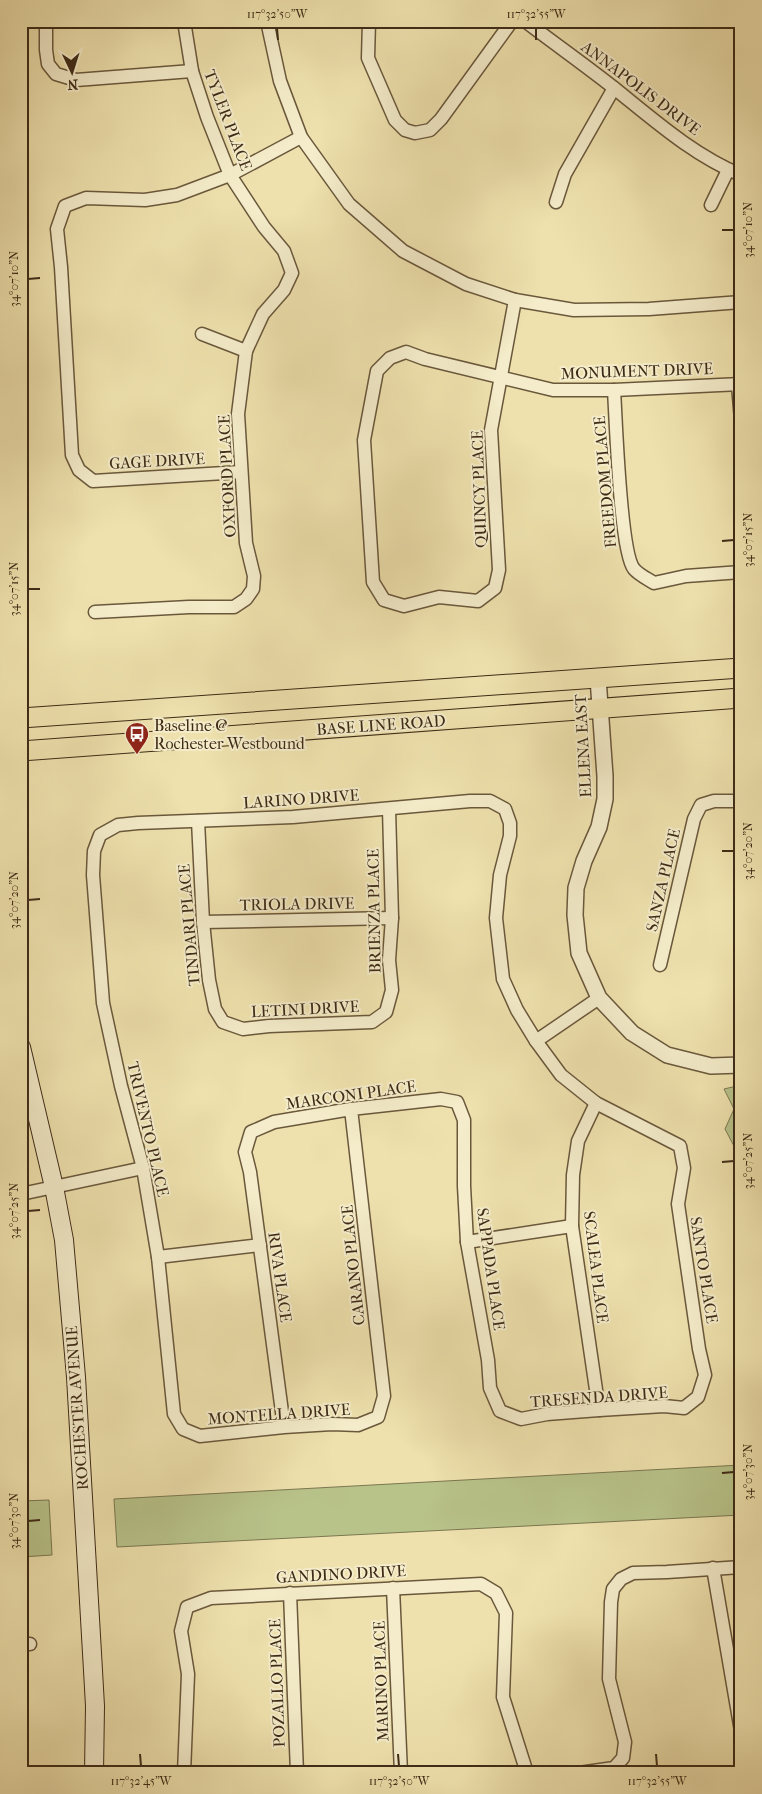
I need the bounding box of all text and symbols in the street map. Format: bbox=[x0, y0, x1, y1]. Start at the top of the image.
text: 117°32'50"W bbox=[247, 7, 309, 21]
text: 117°32'55"W bbox=[506, 7, 567, 21]
street label: ANNAPOLIS DRIVE bbox=[577, 36, 705, 139]
north arrow bbox=[48, 48, 98, 98]
street label: TYLER PLACE bbox=[200, 67, 256, 173]
text: N bbox=[67, 76, 79, 93]
text: 34°07'10"N bbox=[741, 202, 755, 258]
text: 34°07'10"N bbox=[7, 251, 21, 307]
street label: MONUMENT DRIVE bbox=[561, 359, 714, 383]
street label: OXFORD PLACE bbox=[214, 414, 240, 538]
street label: FREEDOM PLACE bbox=[590, 415, 620, 549]
street label: QUINCY PLACE bbox=[467, 430, 491, 548]
street label: GAGE DRIVE bbox=[109, 449, 206, 473]
text: 34°07'15"N bbox=[741, 513, 755, 567]
text: 34°07'15"N bbox=[7, 562, 21, 616]
street label: ELLENA EAST bbox=[571, 694, 595, 798]
street label: BASE LINE ROAD bbox=[316, 711, 446, 739]
place label: Baseline @ Rochester Westbound bbox=[154, 716, 305, 753]
bus stop icon: Baseline @ Rochester Westbound bbox=[124, 721, 150, 755]
street label: LARINO DRIVE bbox=[242, 785, 360, 813]
text: 34°07'20"N bbox=[741, 822, 755, 880]
street label: SANZA PLACE bbox=[642, 826, 684, 934]
street label: BRIENZA PLACE bbox=[363, 848, 385, 974]
street label: TINDARI PLACE bbox=[174, 863, 204, 987]
text: 34°07'20"N bbox=[7, 871, 21, 929]
street label: TRIOLA DRIVE bbox=[239, 893, 355, 914]
street label: LETINI DRIVE bbox=[250, 997, 360, 1021]
street label: TRIVENTO PLACE bbox=[123, 1060, 173, 1199]
street label: MARCONI PLACE bbox=[285, 1076, 418, 1114]
text: 34°07'25"N bbox=[741, 1133, 755, 1189]
text: 34°07'25"N bbox=[7, 1183, 21, 1239]
street label: CARANO PLACE bbox=[337, 1204, 369, 1326]
street label: SAPPADA PLACE bbox=[473, 1207, 509, 1332]
street label: SCALEA PLACE bbox=[580, 1210, 612, 1324]
street label: SANTO PLACE bbox=[686, 1215, 722, 1325]
street label: RIVA PLACE bbox=[264, 1231, 296, 1324]
street label: ROCHESTER AVENUE bbox=[62, 1325, 92, 1491]
street label: TRESENDA DRIVE bbox=[529, 1383, 669, 1411]
street label: MONTELLA DRIVE bbox=[207, 1400, 351, 1428]
text: 34°07'30"N bbox=[741, 1444, 755, 1500]
text: 34°07'30"N bbox=[7, 1493, 21, 1549]
street label: GANDINO DRIVE bbox=[275, 1561, 407, 1587]
street label: POZALLO PLACE bbox=[265, 1618, 289, 1748]
street label: MARINO PLACE bbox=[369, 1620, 393, 1742]
text: 117°32'45"W bbox=[111, 1774, 173, 1788]
text: 117°32'50"W bbox=[369, 1774, 431, 1788]
text: 117°32'55"W bbox=[627, 1774, 688, 1788]

